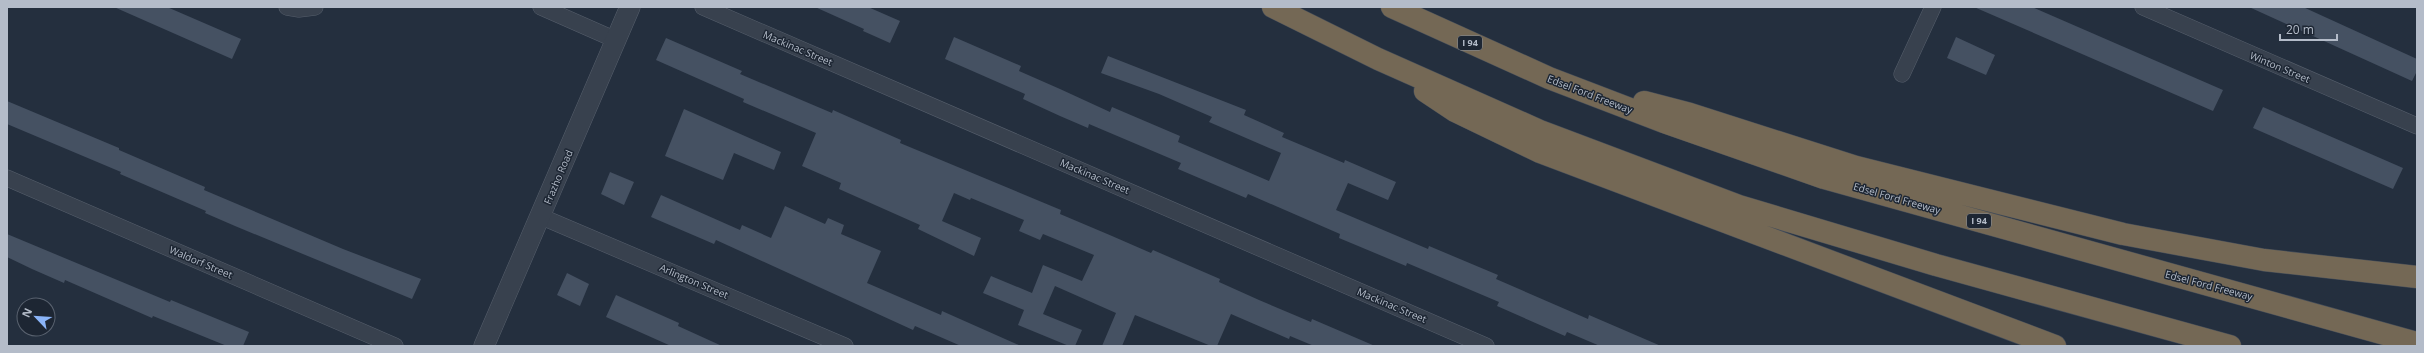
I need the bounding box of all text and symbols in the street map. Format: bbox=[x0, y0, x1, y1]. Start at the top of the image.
scale bar bbox=[2280, 16, 2337, 42]
text: 20 m bbox=[2286, 21, 2314, 38]
street label: Mackinac Street bbox=[761, 27, 835, 69]
road number: I 94 bbox=[1458, 36, 1482, 50]
street label: Winton Street bbox=[2248, 48, 2313, 86]
street label: Edsel Ford Freeway bbox=[1546, 71, 1635, 117]
street label: Frazho Road bbox=[540, 148, 576, 206]
street label: Mackinac Street bbox=[1058, 155, 1132, 197]
street label: Edsel Ford Freeway bbox=[1852, 179, 1943, 217]
road number: I 94 bbox=[1967, 214, 1991, 228]
street label: Waldorf Street bbox=[167, 242, 235, 282]
street label: Arlington Street bbox=[658, 260, 731, 302]
street label: Edsel Ford Freeway bbox=[2164, 267, 2255, 304]
street label: Mackinac Street bbox=[1355, 284, 1429, 326]
north arrow bbox=[16, 297, 56, 337]
text: N bbox=[18, 305, 35, 320]

